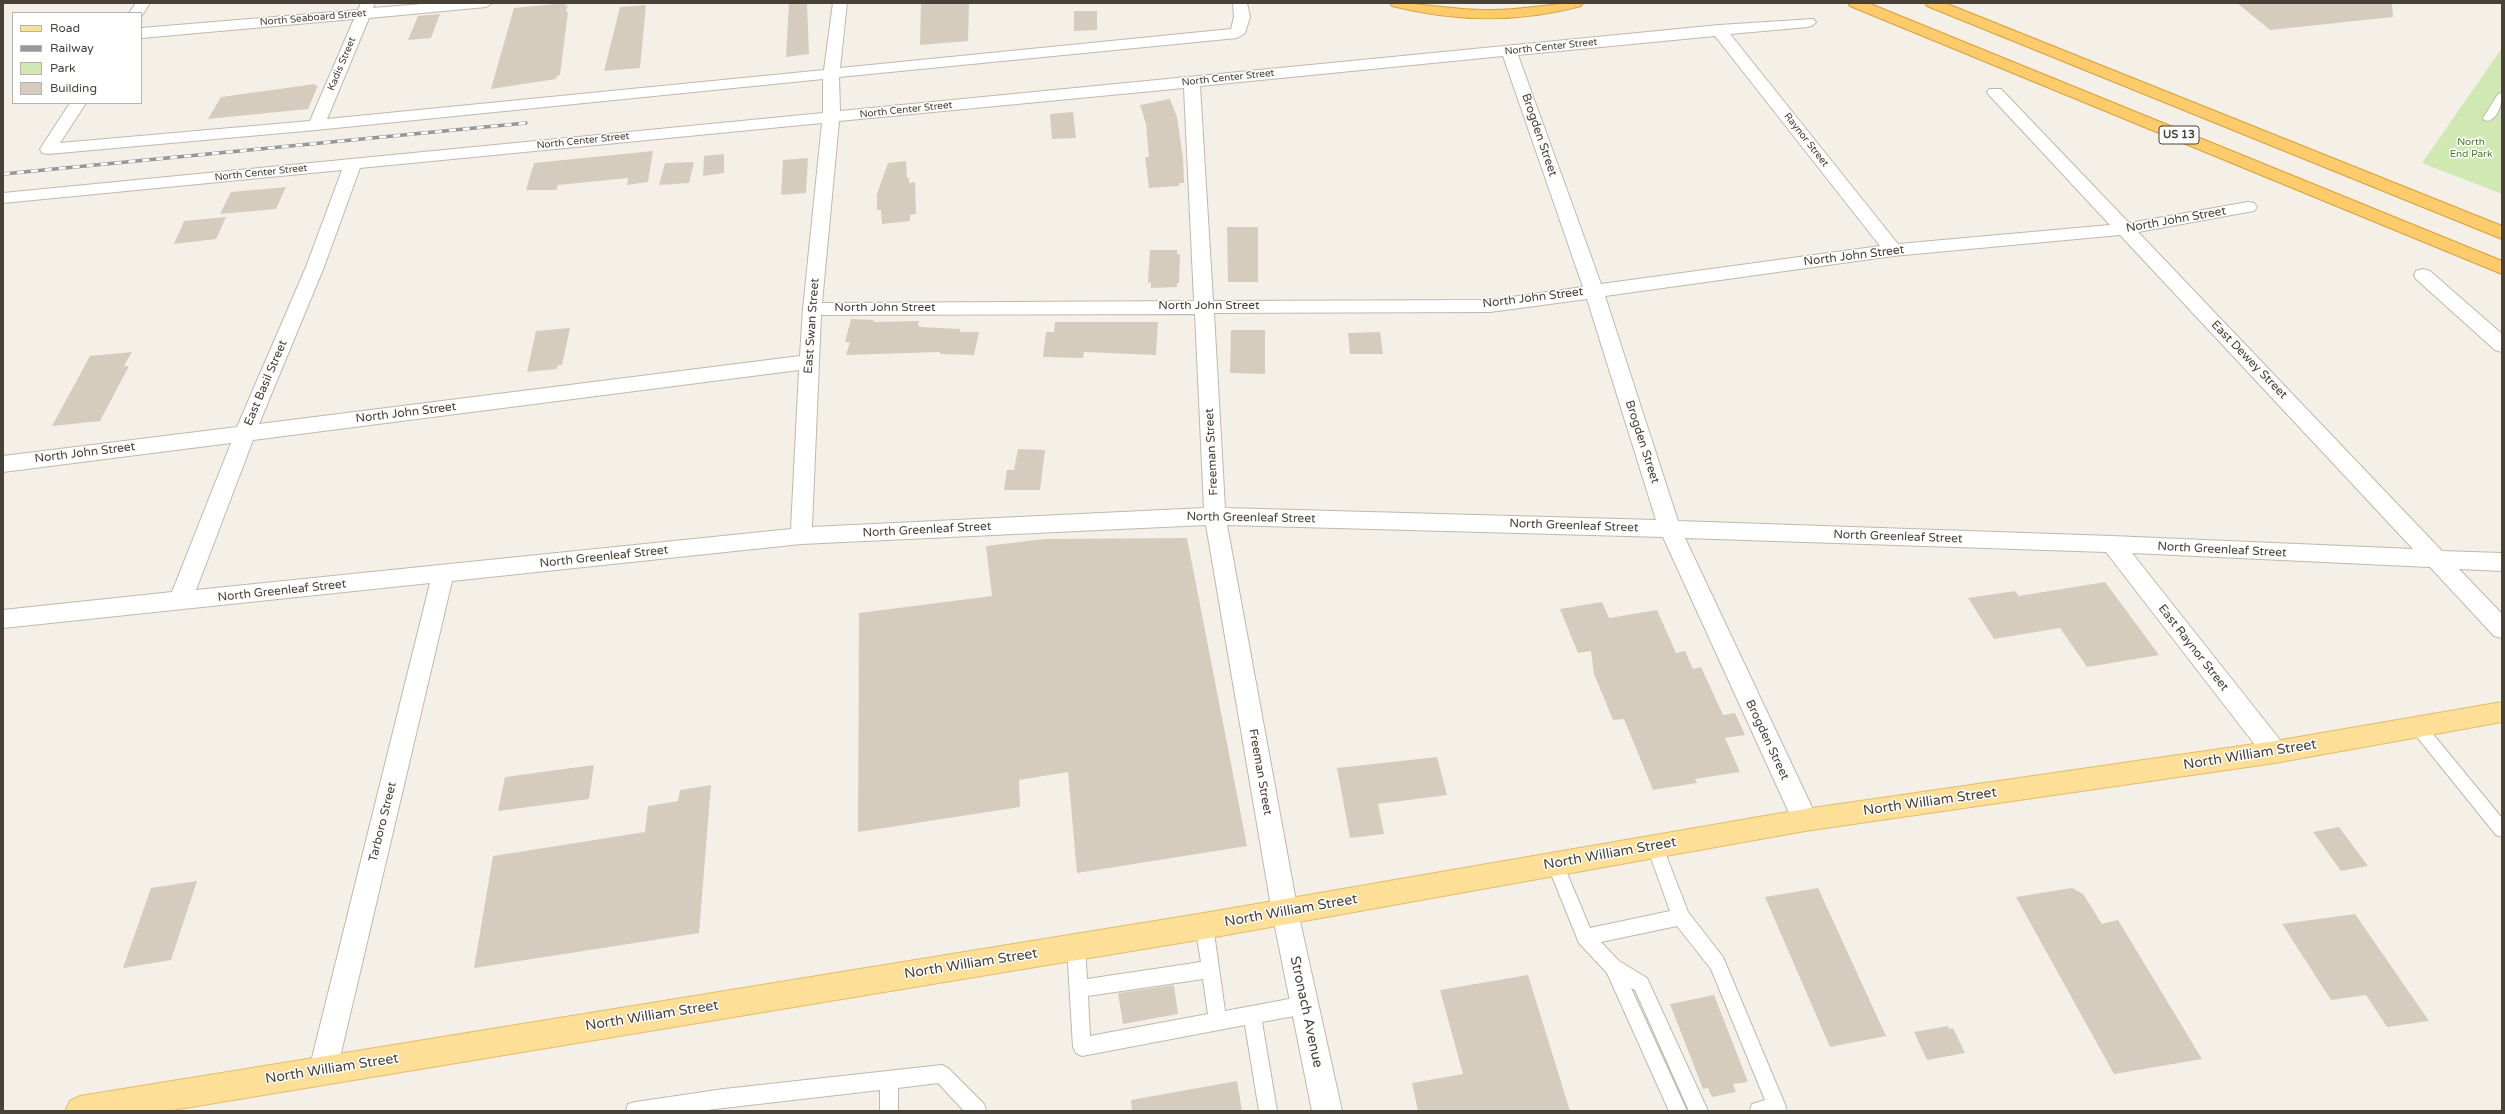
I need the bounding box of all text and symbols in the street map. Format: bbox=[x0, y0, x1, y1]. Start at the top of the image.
street label: North Seaboard Street bbox=[259, 7, 367, 29]
legend bbox=[12, 12, 142, 104]
text: Road bbox=[50, 21, 80, 35]
street label: Kadis Street bbox=[325, 35, 359, 93]
street label: North Center Street bbox=[1504, 36, 1598, 58]
text: Railway bbox=[50, 41, 94, 55]
text: Park bbox=[50, 61, 76, 75]
street label: North Center Street bbox=[1181, 67, 1275, 89]
text: Building bbox=[50, 81, 97, 95]
street label: Brogden Street bbox=[1518, 92, 1560, 178]
street label: North Center Street bbox=[859, 99, 953, 121]
street label: Raynor Street bbox=[1781, 111, 1831, 169]
road number: US 13 bbox=[2159, 126, 2199, 144]
street label: North Center Street bbox=[536, 130, 630, 152]
park label: North End Park bbox=[2450, 136, 2492, 160]
street label: North Center Street bbox=[214, 162, 308, 184]
street label: North John Street bbox=[2125, 204, 2227, 236]
street label: North John Street bbox=[1803, 243, 1905, 269]
street label: East Swan Street bbox=[801, 278, 823, 374]
street label: North John Street bbox=[1482, 285, 1584, 311]
street label: North John Street bbox=[1158, 299, 1260, 313]
street label: North John Street bbox=[834, 301, 936, 315]
street label: East Dewey Street bbox=[2208, 318, 2290, 402]
street label: East Basil Street bbox=[241, 338, 291, 428]
street label: Brogden Street bbox=[1622, 399, 1662, 485]
street label: North John Street bbox=[355, 400, 457, 426]
street label: Freeman Street bbox=[1203, 408, 1221, 496]
street label: North John Street bbox=[34, 440, 136, 466]
street label: North Greenleaf Street bbox=[1186, 510, 1316, 526]
street label: North Greenleaf Street bbox=[1509, 517, 1639, 535]
street label: North Greenleaf Street bbox=[862, 519, 992, 541]
street label: North Greenleaf Street bbox=[1833, 528, 1963, 546]
street label: North Greenleaf Street bbox=[2157, 539, 2287, 561]
street label: North Greenleaf Street bbox=[539, 543, 669, 571]
street label: North Greenleaf Street bbox=[217, 577, 347, 605]
street label: East Raynor Street bbox=[2155, 602, 2231, 694]
street label: Brogden Street bbox=[1742, 698, 1792, 782]
street label: Freeman Street bbox=[1245, 728, 1275, 816]
street label: North William Street bbox=[2182, 736, 2318, 774]
street label: Tarboro Street bbox=[366, 781, 400, 863]
street label: North William Street bbox=[1862, 784, 1998, 820]
street label: North William Street bbox=[1542, 834, 1678, 874]
street label: North William Street bbox=[1223, 891, 1359, 931]
street label: North William Street bbox=[903, 945, 1039, 983]
street label: Stronach Avenue bbox=[1286, 955, 1326, 1069]
street label: North William Street bbox=[584, 997, 720, 1035]
street label: North William Street bbox=[264, 1050, 400, 1088]

